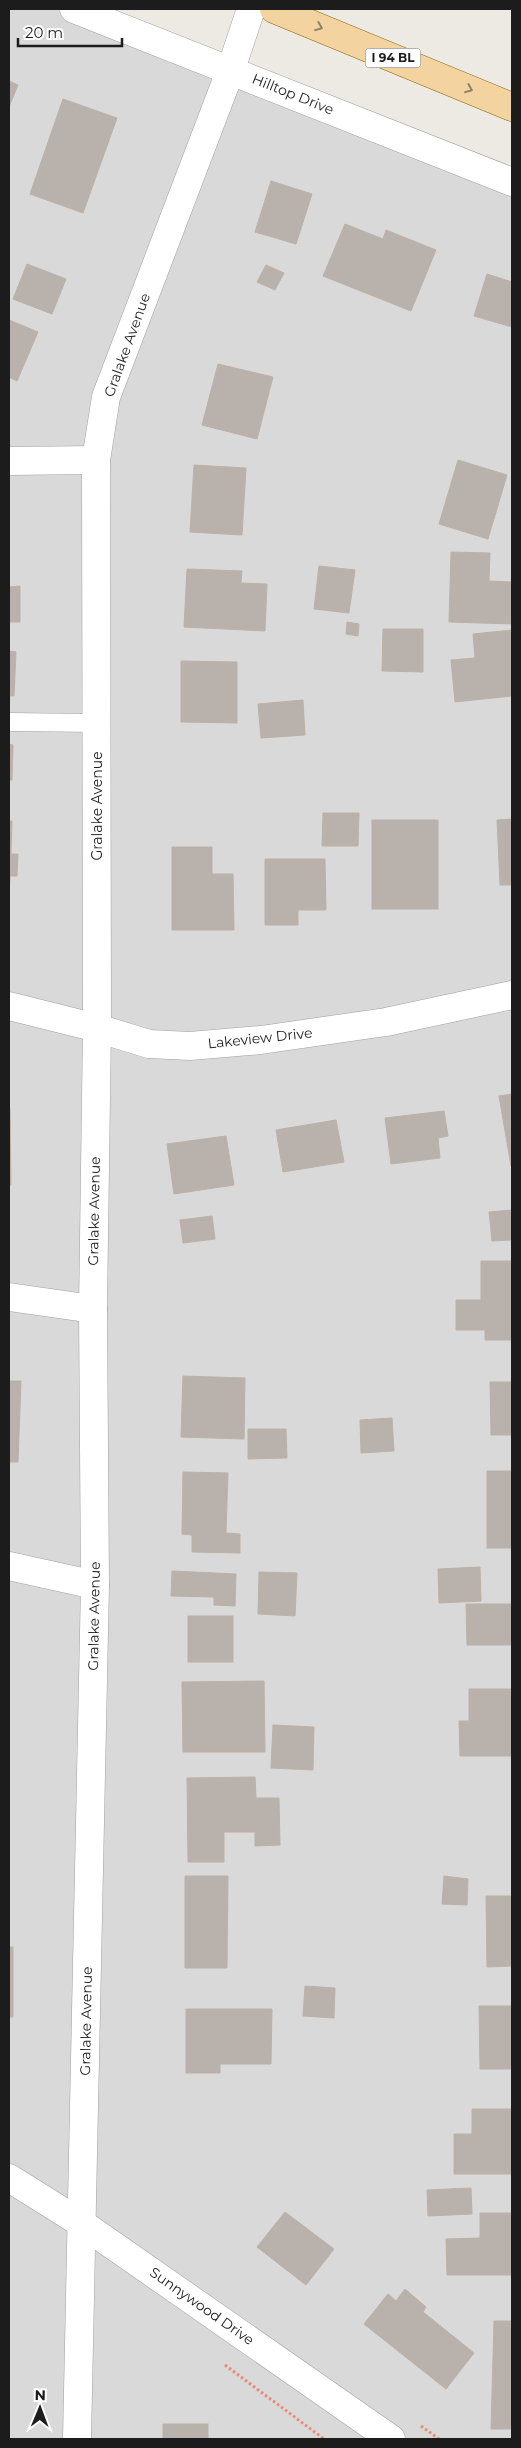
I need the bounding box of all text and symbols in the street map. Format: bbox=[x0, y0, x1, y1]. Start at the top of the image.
scale bar bbox=[18, 15, 121, 47]
one-way arrow bbox=[314, 21, 323, 32]
text: 20 m bbox=[25, 23, 63, 42]
road number: I 94 BL bbox=[366, 48, 420, 68]
street label: Hilltop Drive bbox=[249, 69, 337, 119]
one-way arrow bbox=[464, 83, 473, 94]
street label: Gralake Avenue bbox=[100, 291, 154, 399]
street label: Gralake Avenue bbox=[88, 751, 106, 861]
street label: Lakeview Drive bbox=[207, 1024, 313, 1052]
street label: Gralake Avenue bbox=[84, 1156, 104, 1266]
street label: Gralake Avenue bbox=[84, 1561, 104, 1671]
street label: Gralake Avenue bbox=[76, 1966, 96, 2076]
street label: Sunnywood Drive bbox=[146, 2263, 258, 2349]
north arrow bbox=[15, 2383, 65, 2433]
text: N bbox=[34, 2386, 46, 2404]

